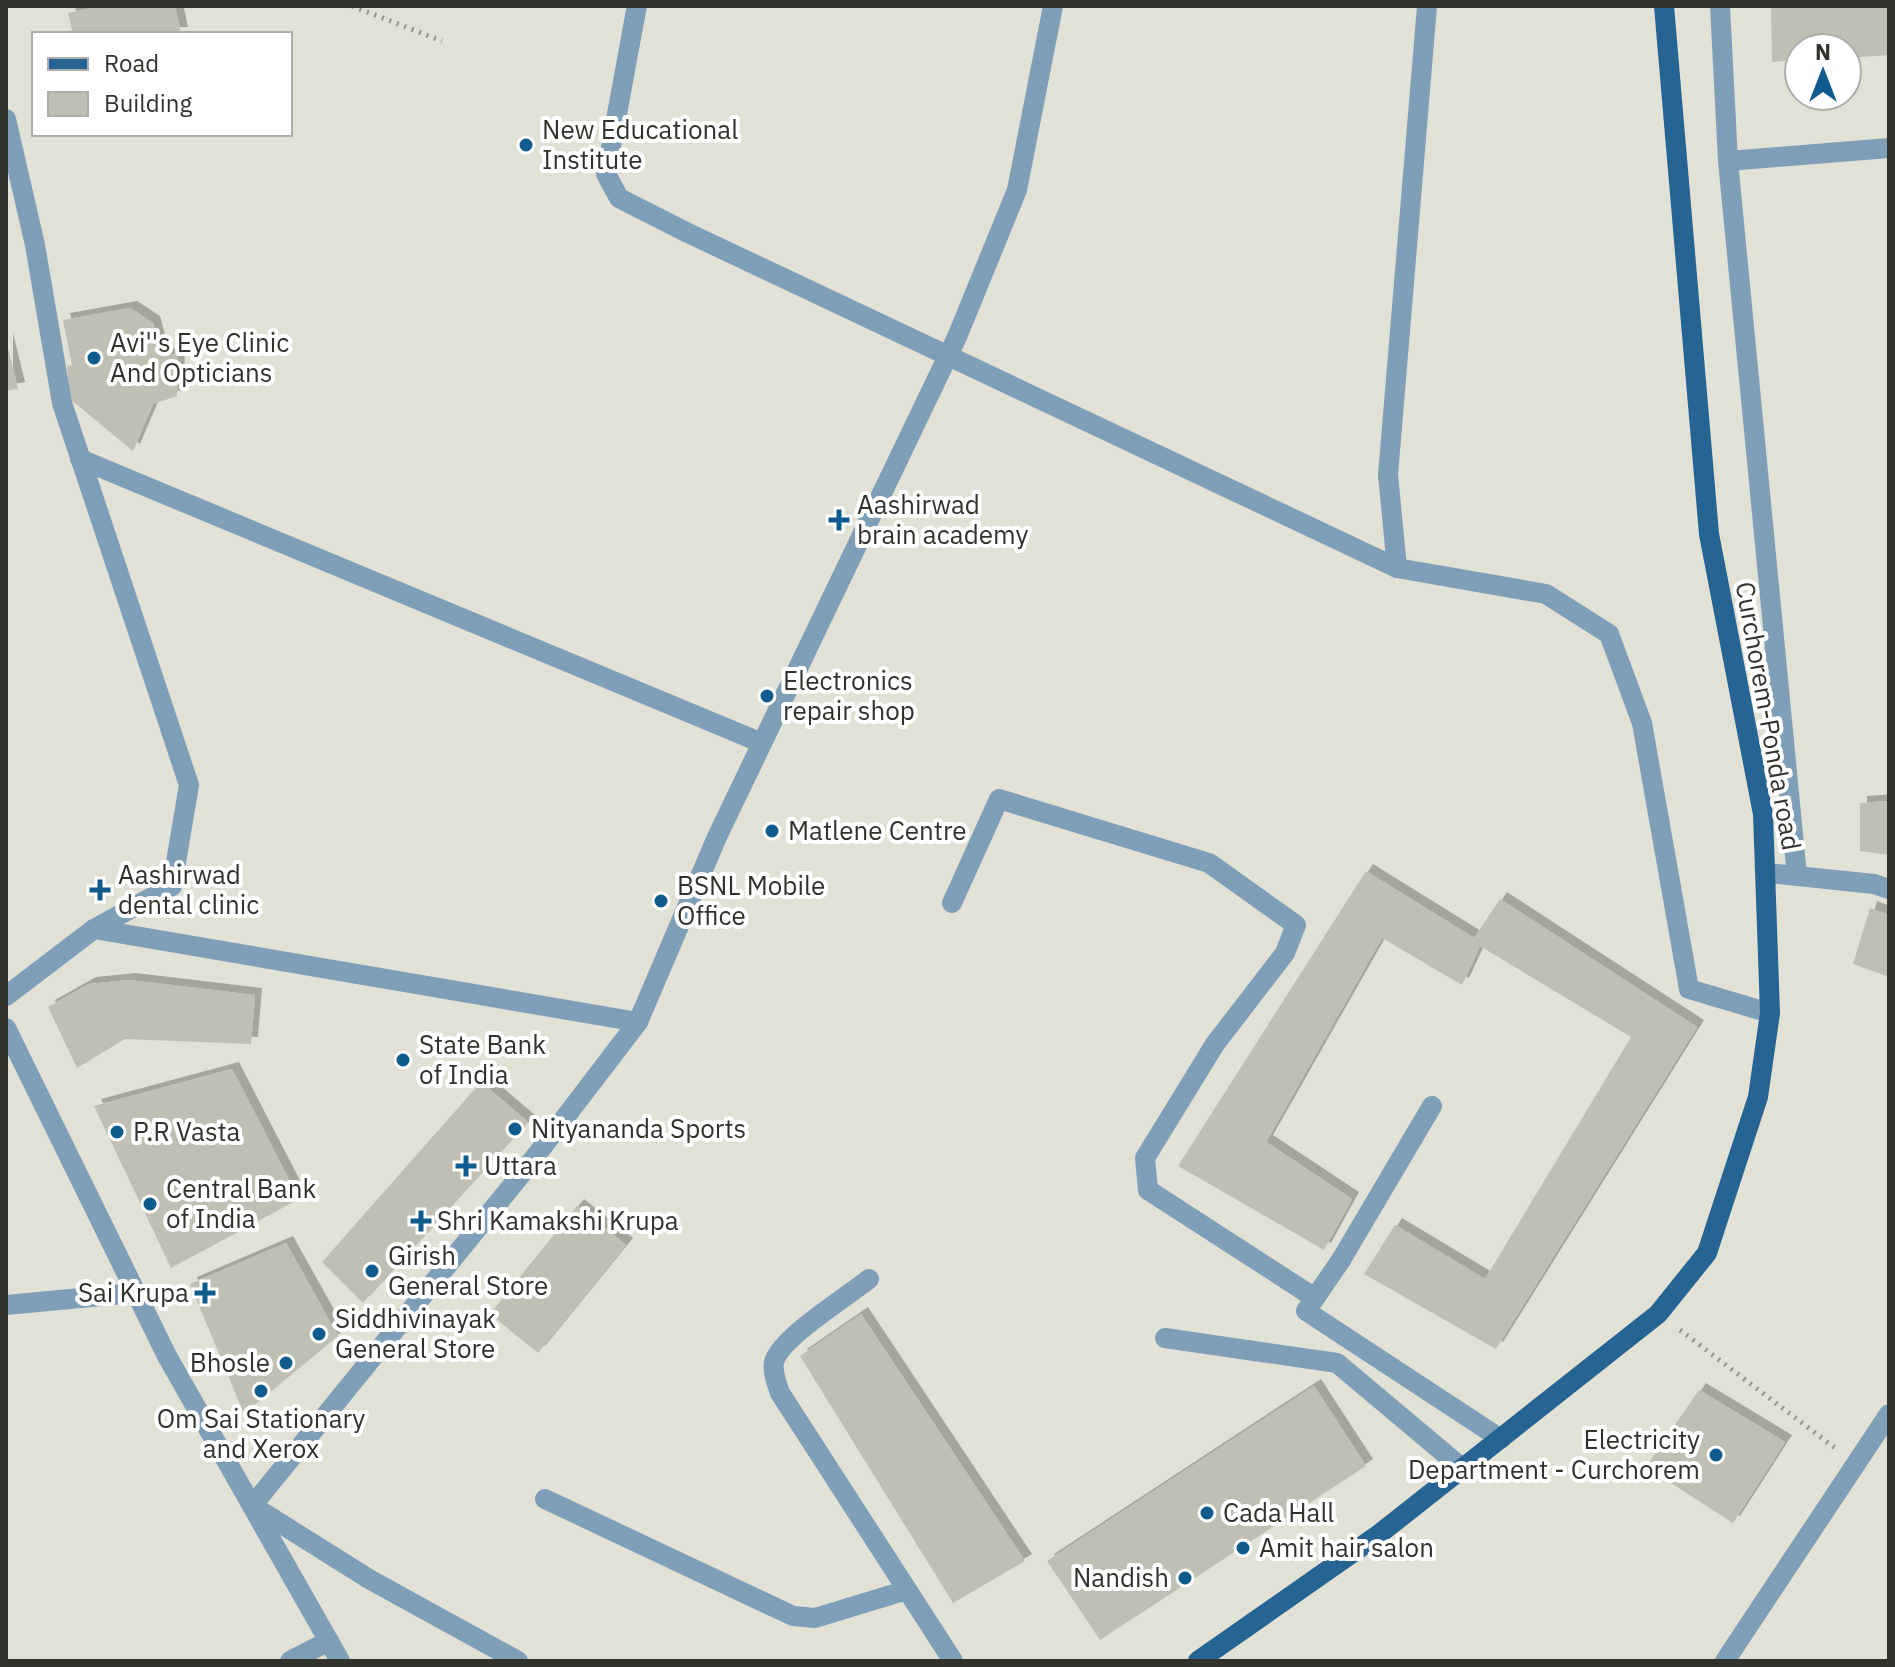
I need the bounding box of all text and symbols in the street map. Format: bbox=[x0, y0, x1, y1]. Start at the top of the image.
legend bbox=[32, 32, 292, 136]
north arrow bbox=[1783, 32, 1863, 112]
text: N bbox=[1815, 37, 1831, 66]
text: Road bbox=[104, 47, 159, 79]
text: Building bbox=[104, 87, 192, 119]
place label: New Educational Institute bbox=[542, 112, 738, 176]
marker: New Educational Institute bbox=[517, 136, 535, 154]
place label: Avi''s Eye Clinic And Opticians bbox=[110, 325, 289, 389]
marker: Avi''s Eye Clinic And Opticians bbox=[85, 349, 103, 367]
place label: Aashirwad brain academy bbox=[857, 487, 1028, 551]
marker: Aashirwad brain academy bbox=[828, 509, 850, 531]
street label: Curchorem-Ponda road bbox=[1729, 579, 1809, 853]
place label: Electronics repair shop bbox=[783, 663, 915, 727]
marker: Electronics repair shop bbox=[758, 687, 776, 705]
place label: Matlene Centre bbox=[788, 813, 967, 847]
marker: Matlene Centre bbox=[763, 822, 781, 840]
place label: Aashirwad dental clinic bbox=[118, 857, 259, 921]
place label: BSNL Mobile Office bbox=[677, 868, 825, 932]
marker: Aashirwad dental clinic bbox=[89, 879, 111, 901]
marker: BSNL Mobile Office bbox=[652, 892, 670, 910]
place label: State Bank of India bbox=[419, 1027, 546, 1091]
marker: State Bank of India bbox=[394, 1051, 412, 1069]
place label: Nityananda Sports bbox=[531, 1111, 746, 1145]
place label: P.R Vasta bbox=[133, 1114, 241, 1148]
marker: Nityananda Sports bbox=[506, 1120, 524, 1138]
marker: P.R Vasta bbox=[108, 1123, 126, 1141]
place label: Uttara bbox=[484, 1148, 557, 1182]
marker: Uttara bbox=[455, 1155, 477, 1177]
place label: Central Bank of India bbox=[166, 1171, 316, 1235]
marker: Central Bank of India bbox=[141, 1195, 159, 1213]
place label: Shri Kamakshi Krupa bbox=[437, 1203, 679, 1237]
marker: Shri Kamakshi Krupa bbox=[412, 1212, 430, 1230]
place label: Girish General Store bbox=[388, 1238, 548, 1302]
marker: Girish General Store bbox=[363, 1262, 381, 1280]
place label: Sai Krupa bbox=[78, 1275, 189, 1309]
marker: Sai Krupa bbox=[196, 1284, 214, 1302]
place label: Siddhivinayak General Store bbox=[335, 1301, 496, 1365]
marker: Siddhivinayak General Store bbox=[310, 1325, 328, 1343]
place label: Bhosle bbox=[190, 1345, 270, 1379]
marker: Bhosle bbox=[277, 1354, 295, 1372]
marker: Om Sai Stationary and Xerox bbox=[252, 1382, 270, 1400]
place label: Om Sai Stationary and Xerox bbox=[157, 1401, 365, 1465]
place label: Electricity Department - Curchorem bbox=[1408, 1422, 1700, 1486]
marker: Electricity Department - Curchorem bbox=[1707, 1446, 1725, 1464]
place label: Cada Hall bbox=[1223, 1495, 1334, 1529]
marker: Cada Hall bbox=[1198, 1504, 1216, 1522]
place label: Amit hair salon bbox=[1259, 1530, 1434, 1564]
marker: Amit hair salon bbox=[1234, 1539, 1252, 1557]
place label: Nandish bbox=[1073, 1560, 1169, 1594]
marker: Nandish bbox=[1176, 1569, 1194, 1587]

